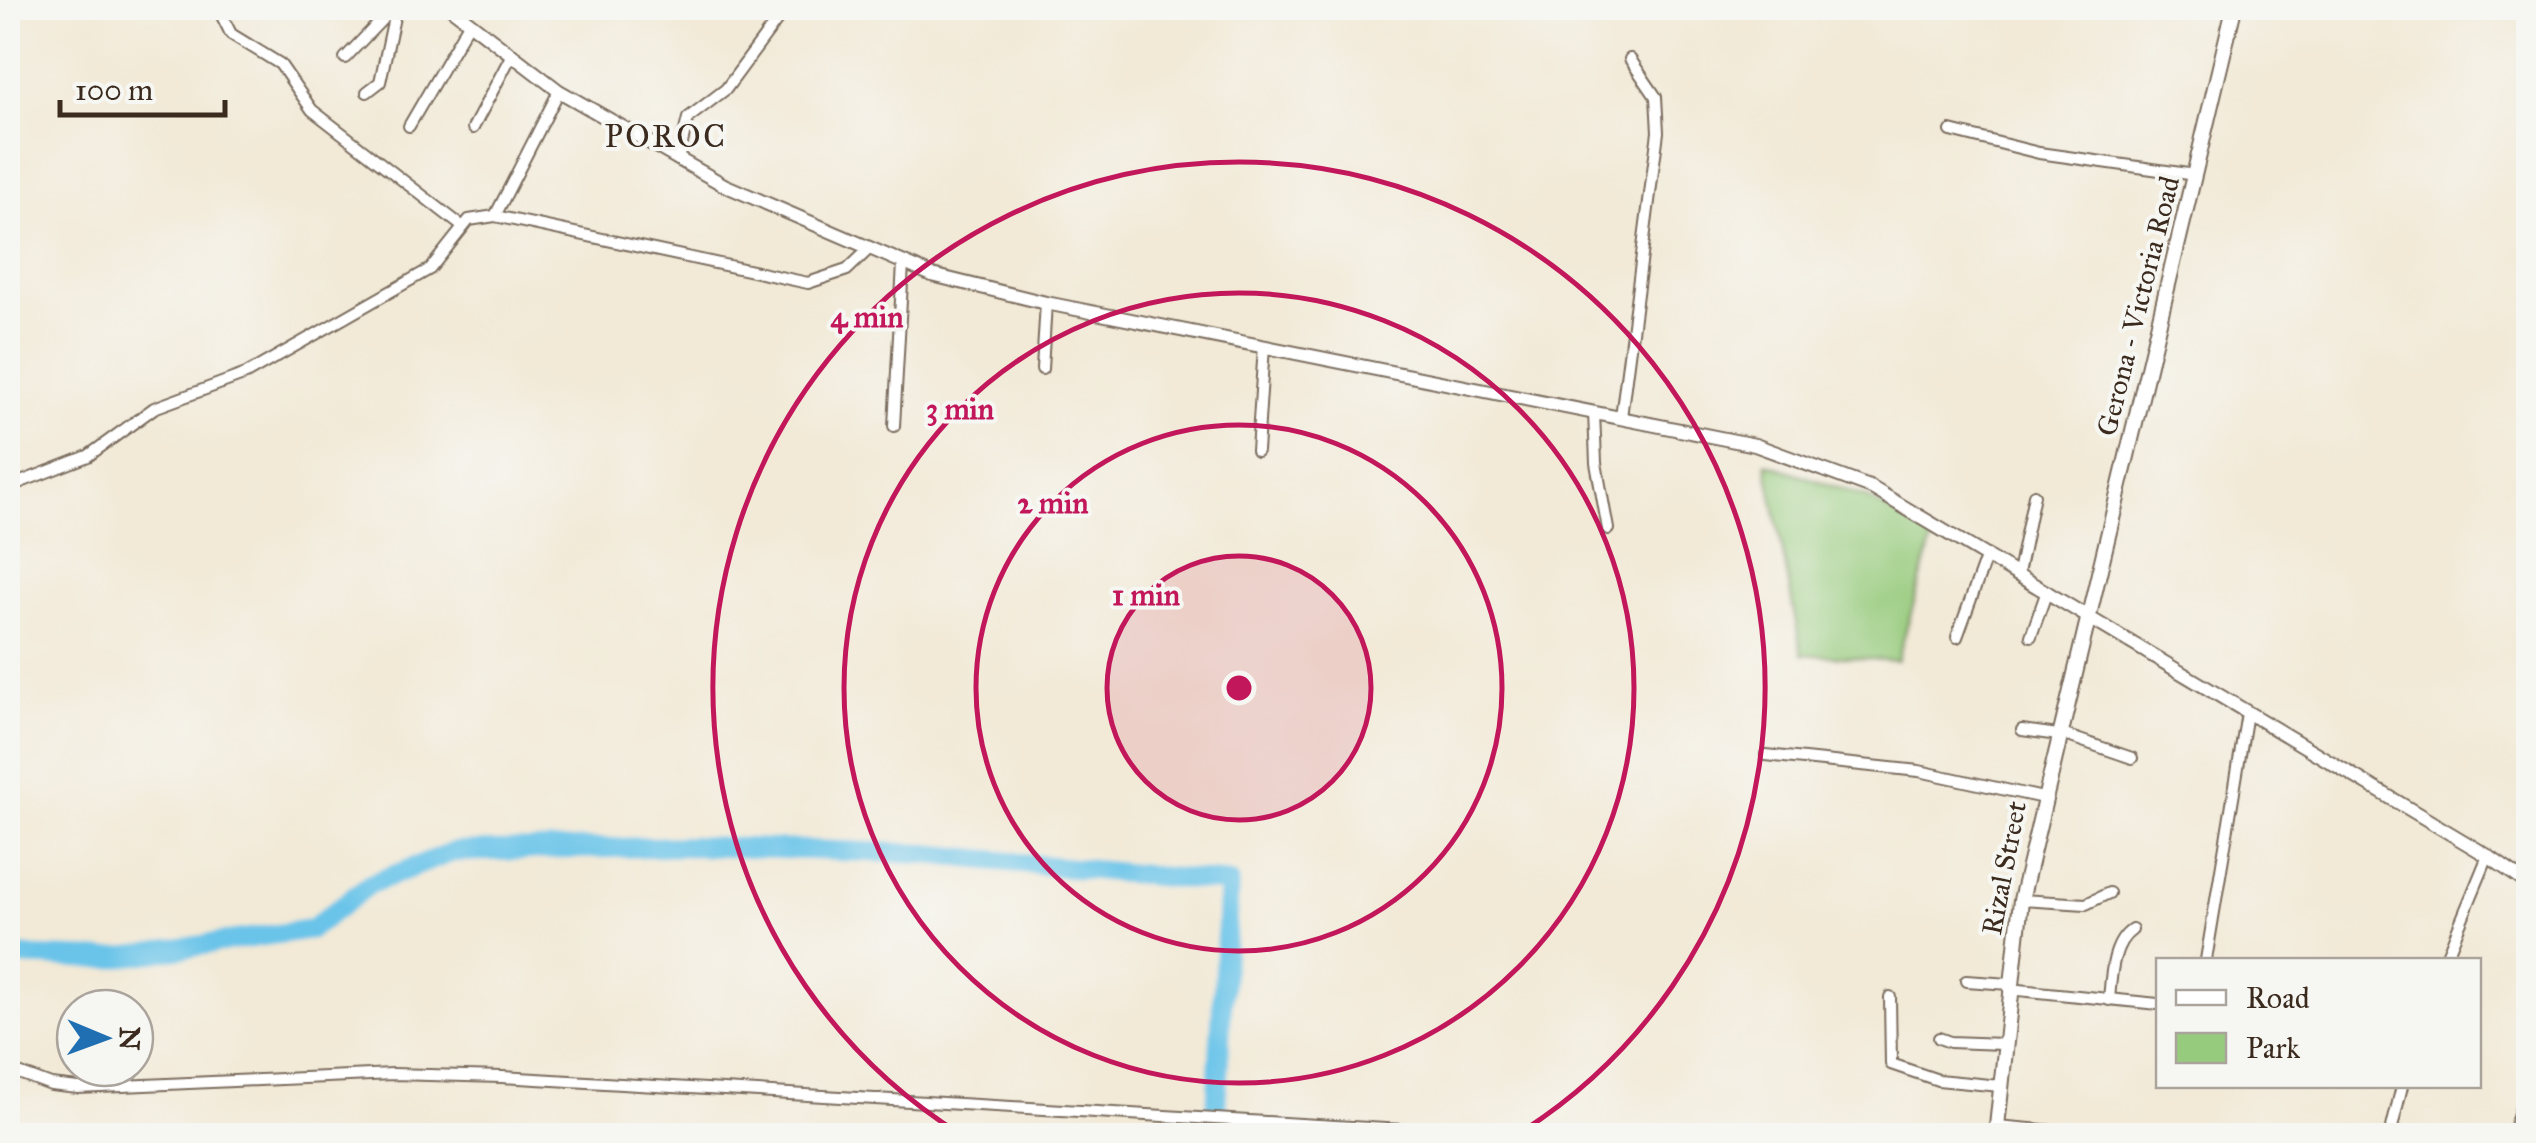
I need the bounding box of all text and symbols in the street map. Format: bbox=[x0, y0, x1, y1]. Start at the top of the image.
scale bar bbox=[60, 55, 225, 117]
text: 100 m bbox=[75, 72, 153, 108]
district label: POROC bbox=[605, 117, 727, 156]
street label: Gerona - Victoria Road bbox=[2089, 173, 2187, 439]
text: 4 min bbox=[831, 299, 904, 335]
text: 3 min bbox=[926, 391, 995, 427]
text: 2 min bbox=[1018, 485, 1089, 521]
text: 1 min bbox=[1112, 577, 1181, 613]
centre of rings bbox=[1221, 670, 1257, 706]
street label: Rizal Street bbox=[1974, 798, 2034, 938]
legend bbox=[2156, 958, 2481, 1088]
text: Road bbox=[2246, 980, 2310, 1016]
north arrow bbox=[55, 988, 155, 1088]
text: N bbox=[112, 1026, 147, 1051]
text: Park bbox=[2246, 1030, 2300, 1066]

